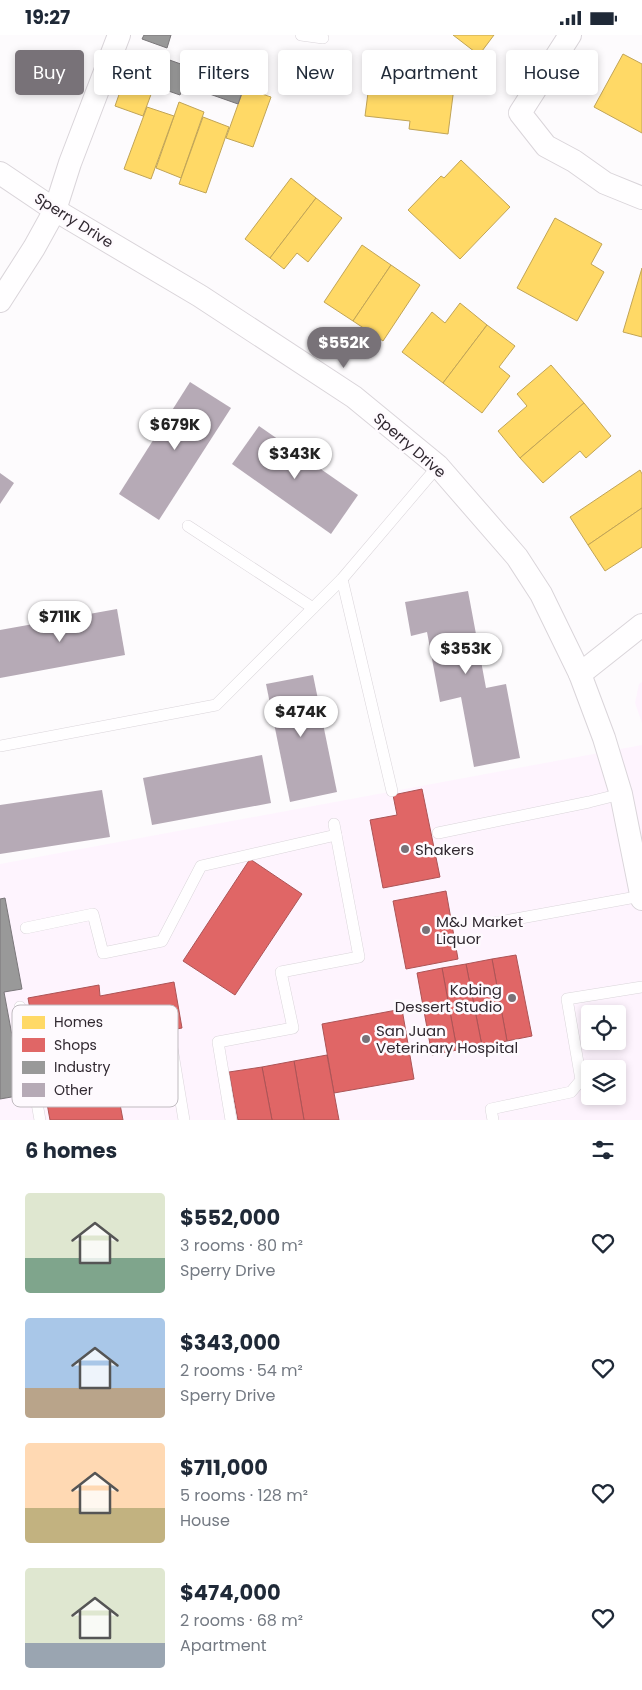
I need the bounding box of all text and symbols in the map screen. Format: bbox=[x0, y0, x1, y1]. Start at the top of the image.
text: 19:27 bbox=[25, 4, 70, 31]
chip: Buy bbox=[15, 50, 84, 95]
chip: Rent bbox=[94, 50, 170, 95]
chip: Filters bbox=[180, 50, 268, 95]
chip: New bbox=[278, 50, 352, 95]
chip: Apartment bbox=[362, 50, 496, 95]
chip: House bbox=[506, 50, 598, 95]
street label: Sperry Drive bbox=[30, 187, 118, 253]
pin: $552K bbox=[309, 327, 379, 369]
text: $552K bbox=[318, 331, 370, 354]
street label: Sperry Drive bbox=[369, 408, 451, 482]
pin: $679K bbox=[140, 409, 210, 451]
text: $679K bbox=[150, 413, 200, 436]
pin: $343K bbox=[260, 437, 330, 480]
text: $343K bbox=[269, 442, 321, 465]
pin: $711K bbox=[25, 601, 95, 643]
text: $711K bbox=[39, 605, 81, 628]
pin: $353K bbox=[431, 633, 501, 675]
text: $353K bbox=[440, 637, 492, 660]
pin: $474K bbox=[266, 695, 336, 738]
text: $474K bbox=[275, 700, 327, 723]
place label: Shakers bbox=[415, 839, 474, 860]
marker: Shakers bbox=[399, 843, 411, 855]
place label: M&J Market Liquor bbox=[436, 911, 523, 949]
marker: M&J Market Liquor bbox=[420, 924, 432, 936]
place label: Kobing Dessert Studio bbox=[395, 979, 502, 1017]
marker: Kobing Dessert Studio bbox=[506, 992, 518, 1004]
legend bbox=[12, 1005, 178, 1107]
map controls bbox=[581, 1005, 626, 1105]
button: locate bbox=[581, 1005, 626, 1050]
text: Homes bbox=[54, 1012, 103, 1032]
place label: San Juan Veterinary Hospital bbox=[376, 1020, 518, 1058]
marker: San Juan Veterinary Hospital bbox=[360, 1033, 372, 1045]
text: Shops bbox=[54, 1035, 97, 1055]
text: Industry bbox=[54, 1057, 110, 1077]
button: layers bbox=[581, 1060, 626, 1105]
text: Other bbox=[54, 1080, 93, 1100]
text: 6 homes bbox=[25, 1136, 117, 1165]
icon: filters bbox=[589, 1136, 617, 1164]
text: $552,000 bbox=[180, 1203, 280, 1232]
icon: home bbox=[65, 1213, 125, 1273]
icon: heart bbox=[589, 1229, 617, 1257]
text: 3 rooms · 80 m² bbox=[180, 1234, 303, 1257]
text: Sperry Drive bbox=[180, 1259, 275, 1282]
text: $343,000 bbox=[180, 1328, 281, 1357]
icon: home bbox=[65, 1338, 125, 1398]
icon: heart bbox=[589, 1354, 617, 1382]
text: 2 rooms · 54 m² bbox=[180, 1359, 303, 1382]
text: Sperry Drive bbox=[180, 1384, 275, 1407]
text: $711,000 bbox=[180, 1453, 268, 1482]
icon: home bbox=[65, 1463, 125, 1523]
icon: heart bbox=[589, 1479, 617, 1507]
text: 5 rooms · 128 m² bbox=[180, 1484, 308, 1507]
text: House bbox=[180, 1509, 230, 1532]
text: $474,000 bbox=[180, 1578, 281, 1607]
icon: home bbox=[65, 1588, 125, 1648]
icon: heart bbox=[589, 1604, 617, 1632]
text: 2 rooms · 68 m² bbox=[180, 1609, 303, 1632]
text: Apartment bbox=[180, 1634, 267, 1657]

